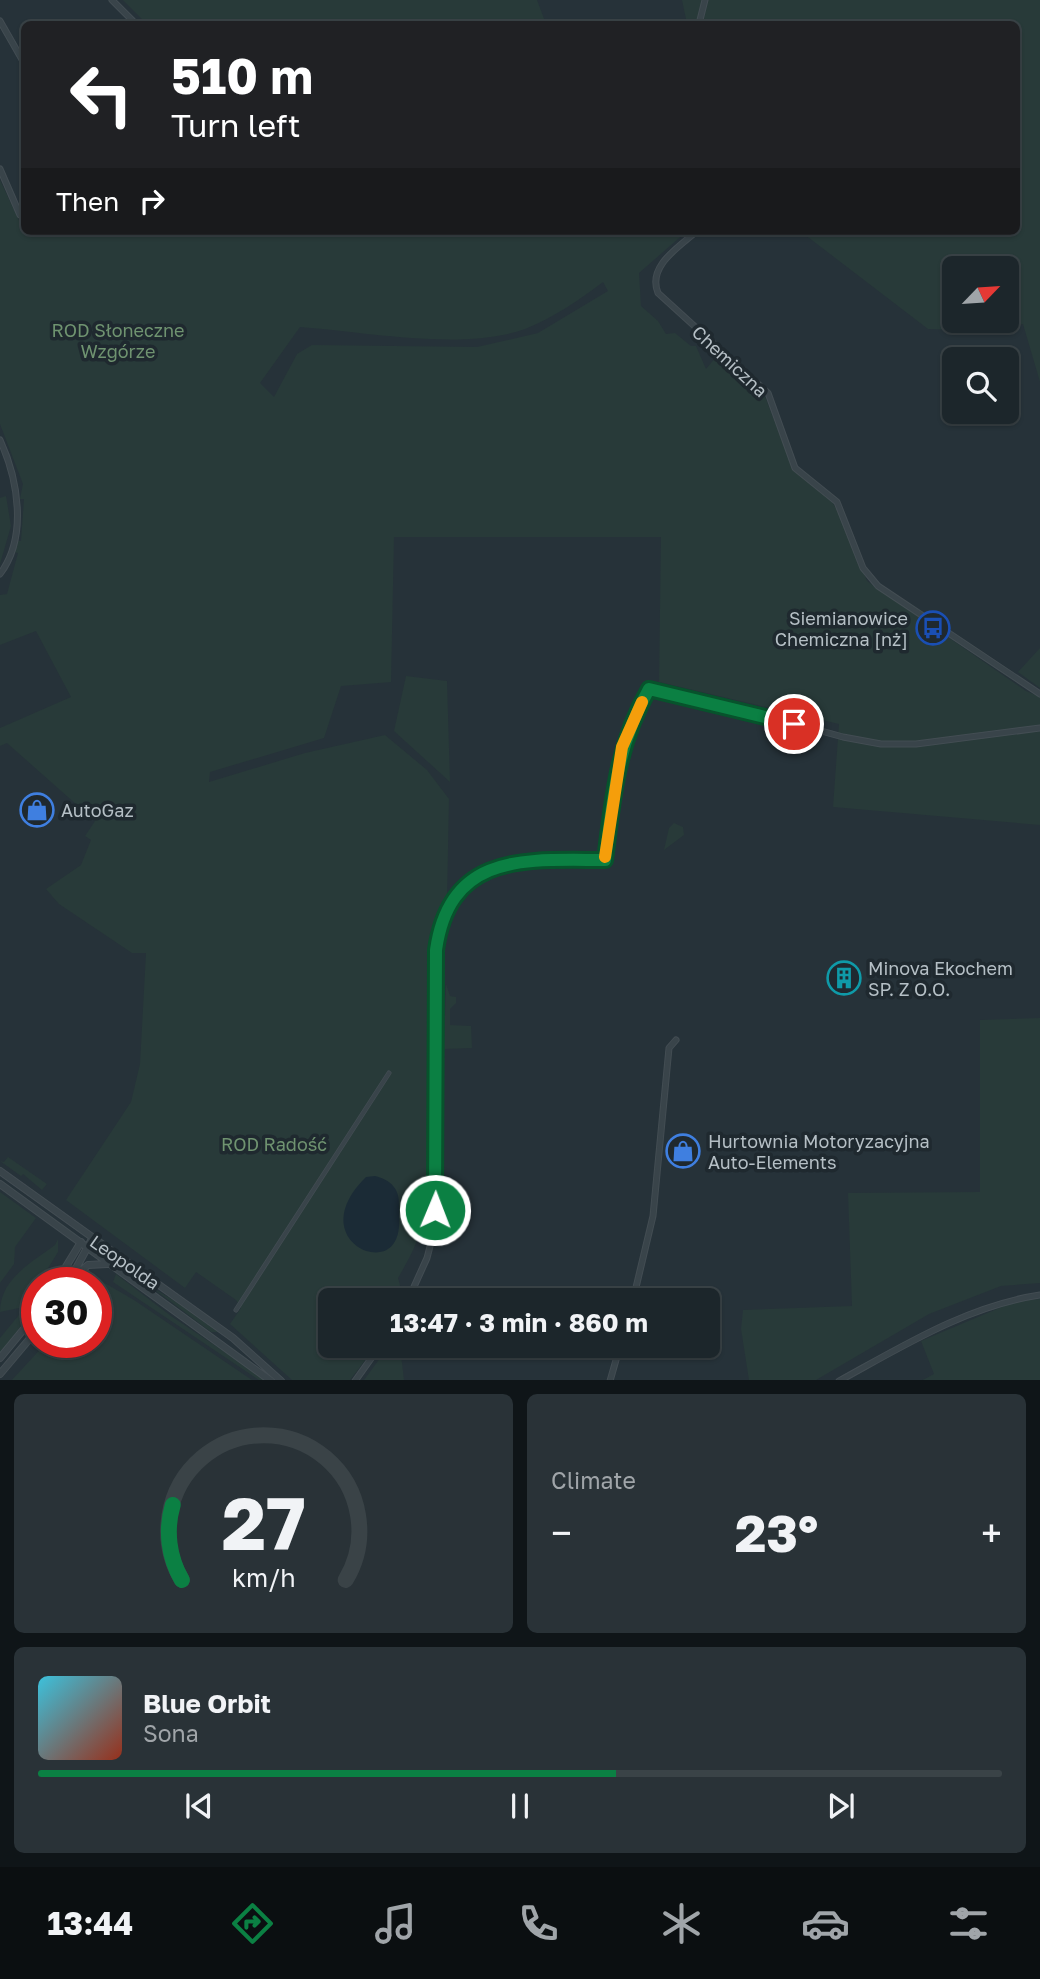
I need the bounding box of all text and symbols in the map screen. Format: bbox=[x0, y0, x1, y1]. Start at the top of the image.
text: 510 m bbox=[171, 46, 313, 105]
icon: left bbox=[56, 49, 147, 140]
text: Turn left bbox=[171, 106, 300, 144]
icon: right bbox=[133, 182, 171, 220]
text: Then bbox=[56, 186, 119, 217]
north arrow bbox=[942, 256, 1018, 332]
map controls bbox=[942, 256, 1019, 424]
park label: ROD Słoneczne Wzgórze bbox=[52, 319, 184, 362]
street label: Chemiczna bbox=[688, 321, 772, 401]
button: search bbox=[942, 347, 1019, 424]
place label: Siemianowice Chemiczna [nż] bbox=[775, 607, 908, 650]
bus stop icon: Siemianowice Chemiczna [nż] bbox=[914, 609, 952, 647]
pin bbox=[764, 694, 824, 754]
icon: arrive bbox=[775, 705, 813, 743]
shop icon: AutoGaz bbox=[18, 791, 56, 829]
place label: AutoGaz bbox=[61, 799, 134, 821]
place label: Minova Ekochem SP. Z O.O. bbox=[868, 957, 1013, 1000]
building icon: Minova Ekochem SP. Z O.O. bbox=[825, 959, 863, 997]
place label: Hurtownia Motoryzacyjna Auto-Elements bbox=[708, 1130, 930, 1173]
shop icon: Hurtownia Motoryzacyjna Auto-Elements bbox=[664, 1132, 702, 1170]
park label: ROD Radość bbox=[221, 1133, 327, 1155]
position arrow bbox=[398, 1173, 472, 1247]
street label: Leopolda bbox=[86, 1230, 164, 1294]
speed limit sign: 30 bbox=[21, 1267, 112, 1358]
text: 13:47 · 3 min · 860 m bbox=[390, 1307, 648, 1338]
text: Climate bbox=[551, 1466, 636, 1494]
text: 27 bbox=[221, 1479, 306, 1566]
text: 23° bbox=[735, 1501, 818, 1563]
text: − bbox=[551, 1510, 572, 1555]
text: + bbox=[981, 1510, 1002, 1555]
text: km/h bbox=[232, 1561, 295, 1592]
text: Blue Orbit bbox=[143, 1688, 271, 1719]
text: Sona bbox=[143, 1719, 199, 1747]
icon: previous bbox=[180, 1787, 218, 1825]
icon: pause bbox=[501, 1787, 539, 1825]
icon: next bbox=[822, 1787, 860, 1825]
icon: directions bbox=[228, 1899, 277, 1948]
icon: music bbox=[371, 1899, 420, 1948]
icon: phone bbox=[514, 1899, 563, 1948]
icon: climate bbox=[657, 1899, 706, 1948]
icon: car bbox=[801, 1899, 850, 1948]
icon: filters bbox=[944, 1899, 993, 1948]
text: 13:44 bbox=[47, 1904, 133, 1942]

